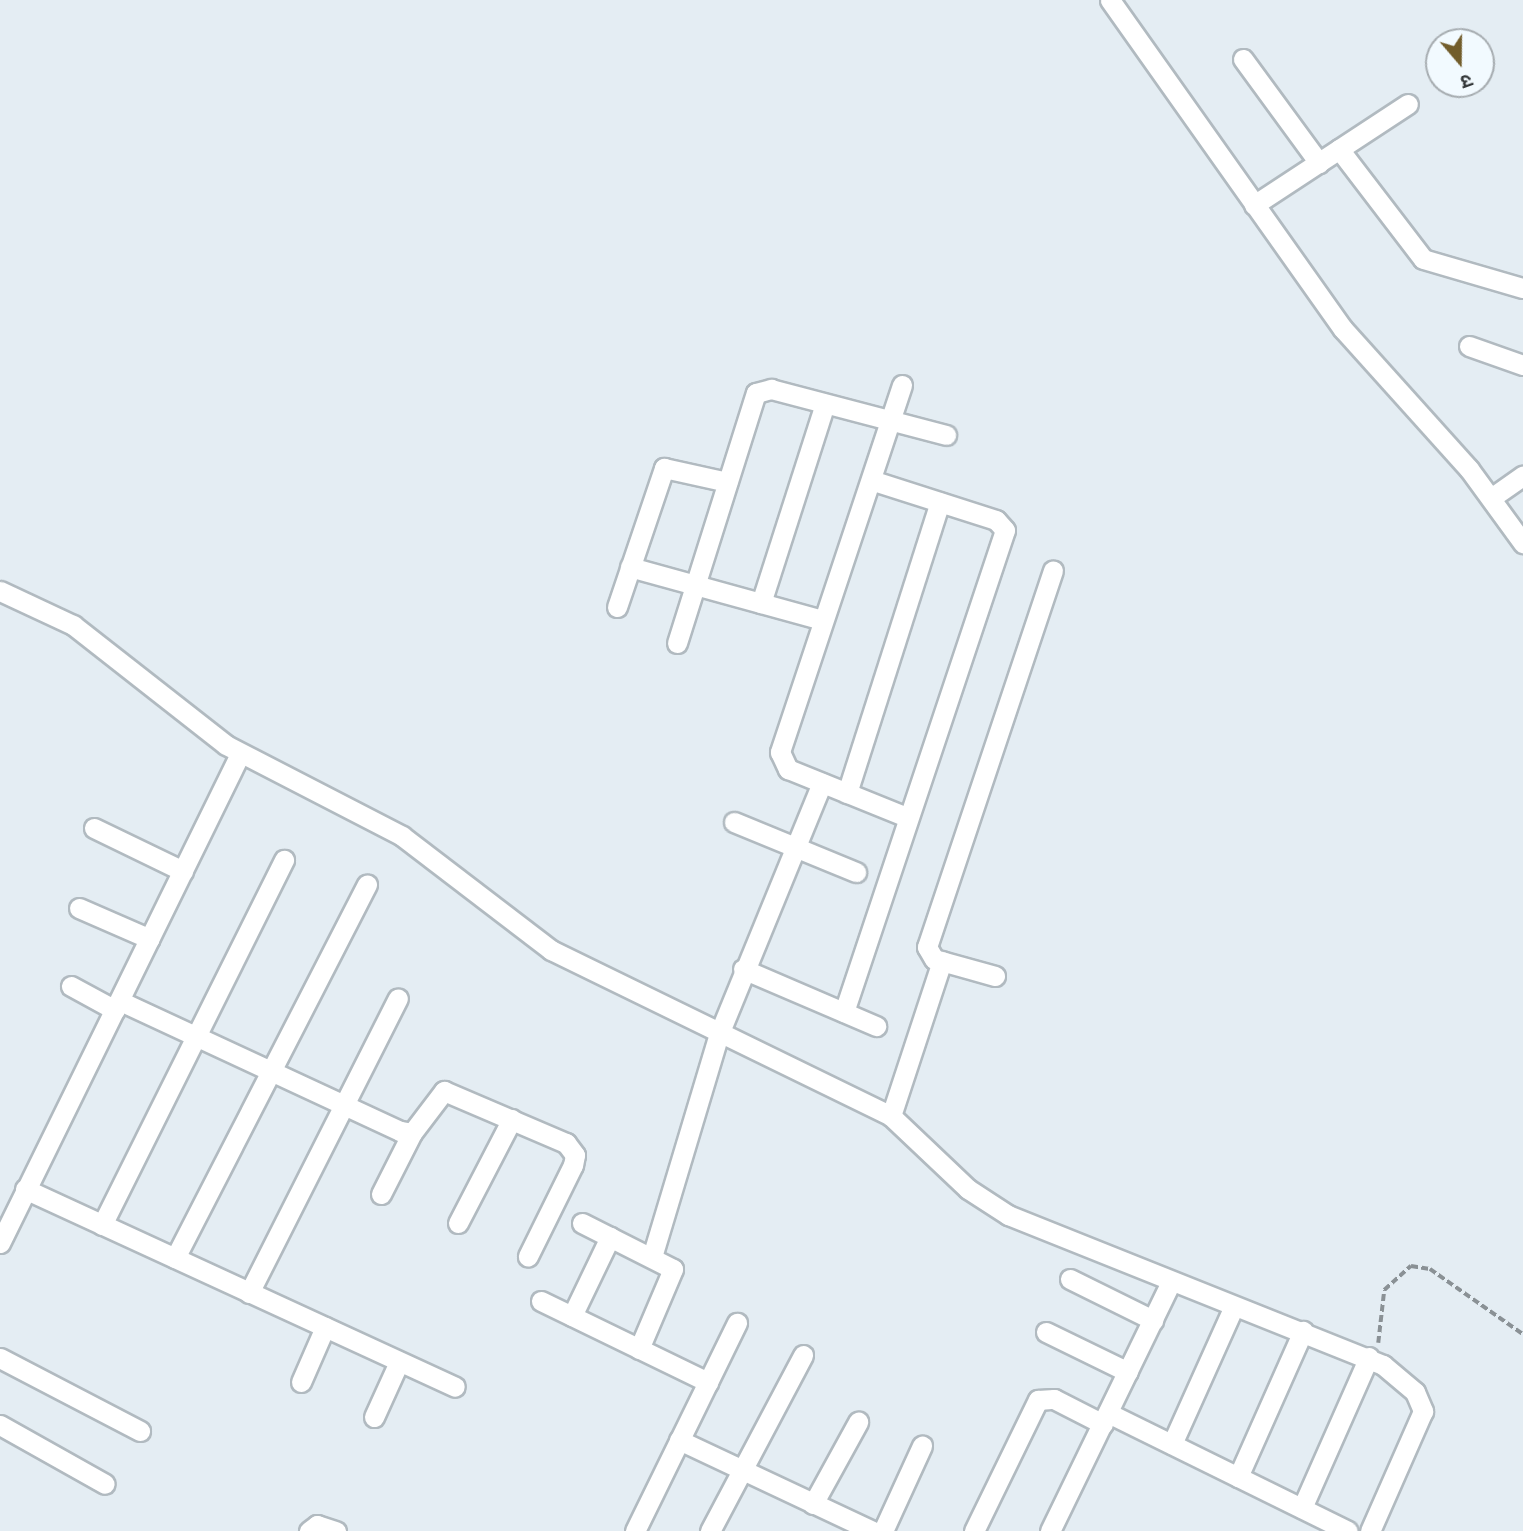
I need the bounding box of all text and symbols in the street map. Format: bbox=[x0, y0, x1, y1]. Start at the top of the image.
north arrow bbox=[1425, 28, 1495, 98]
text: उ bbox=[1458, 69, 1476, 94]

